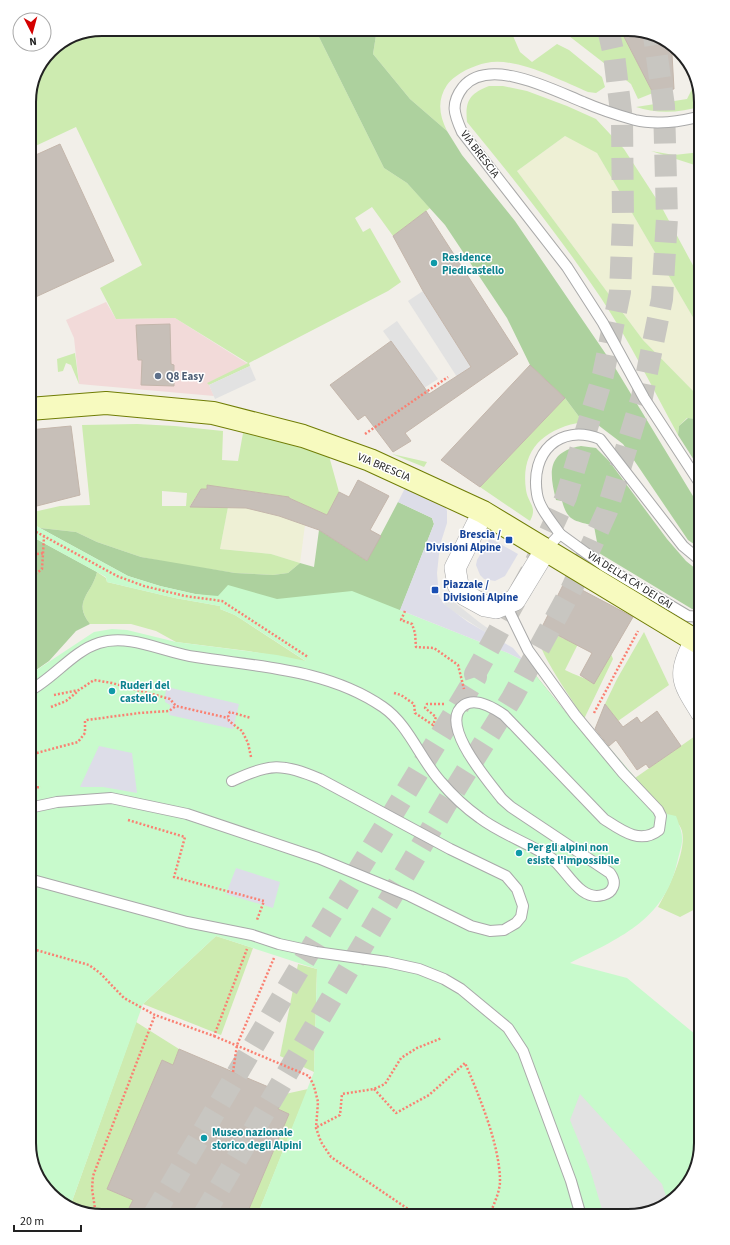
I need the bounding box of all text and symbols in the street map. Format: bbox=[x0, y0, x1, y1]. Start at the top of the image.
north arrow bbox=[12, 12, 52, 52]
text: N bbox=[29, 34, 37, 49]
street label: VIA BRESCIA bbox=[457, 127, 503, 181]
place label: Residence Piedicastello bbox=[442, 250, 504, 278]
marker: Residence Piedicastello bbox=[429, 258, 439, 268]
place label: Q8 Easy bbox=[166, 369, 204, 384]
marker: Q8 Easy bbox=[153, 371, 163, 381]
street label: VIA BRESCIA bbox=[355, 449, 413, 485]
place label: Brescia / Divisioni Alpine bbox=[426, 527, 501, 555]
marker: Brescia / Divisioni Alpine bbox=[504, 535, 514, 545]
street label: VIA DELLA CA' DEI GAI bbox=[584, 548, 676, 612]
place label: Piazzale / Divisioni Alpine bbox=[443, 577, 518, 605]
marker: Piazzale / Divisioni Alpine bbox=[430, 585, 440, 595]
place label: Ruderi del castello bbox=[120, 678, 171, 706]
marker: Ruderi del castello bbox=[107, 686, 117, 696]
place label: Per gli alpini non esiste l'impossibile bbox=[527, 840, 620, 868]
marker: Per gli alpini non esiste l'impossibile bbox=[514, 848, 524, 858]
place label: Museo nazionale storico degli Alpini bbox=[212, 1125, 302, 1153]
marker: Museo nazionale storico degli Alpini bbox=[199, 1133, 209, 1143]
scale bar bbox=[14, 1207, 81, 1233]
text: 20 m bbox=[20, 1213, 44, 1230]

